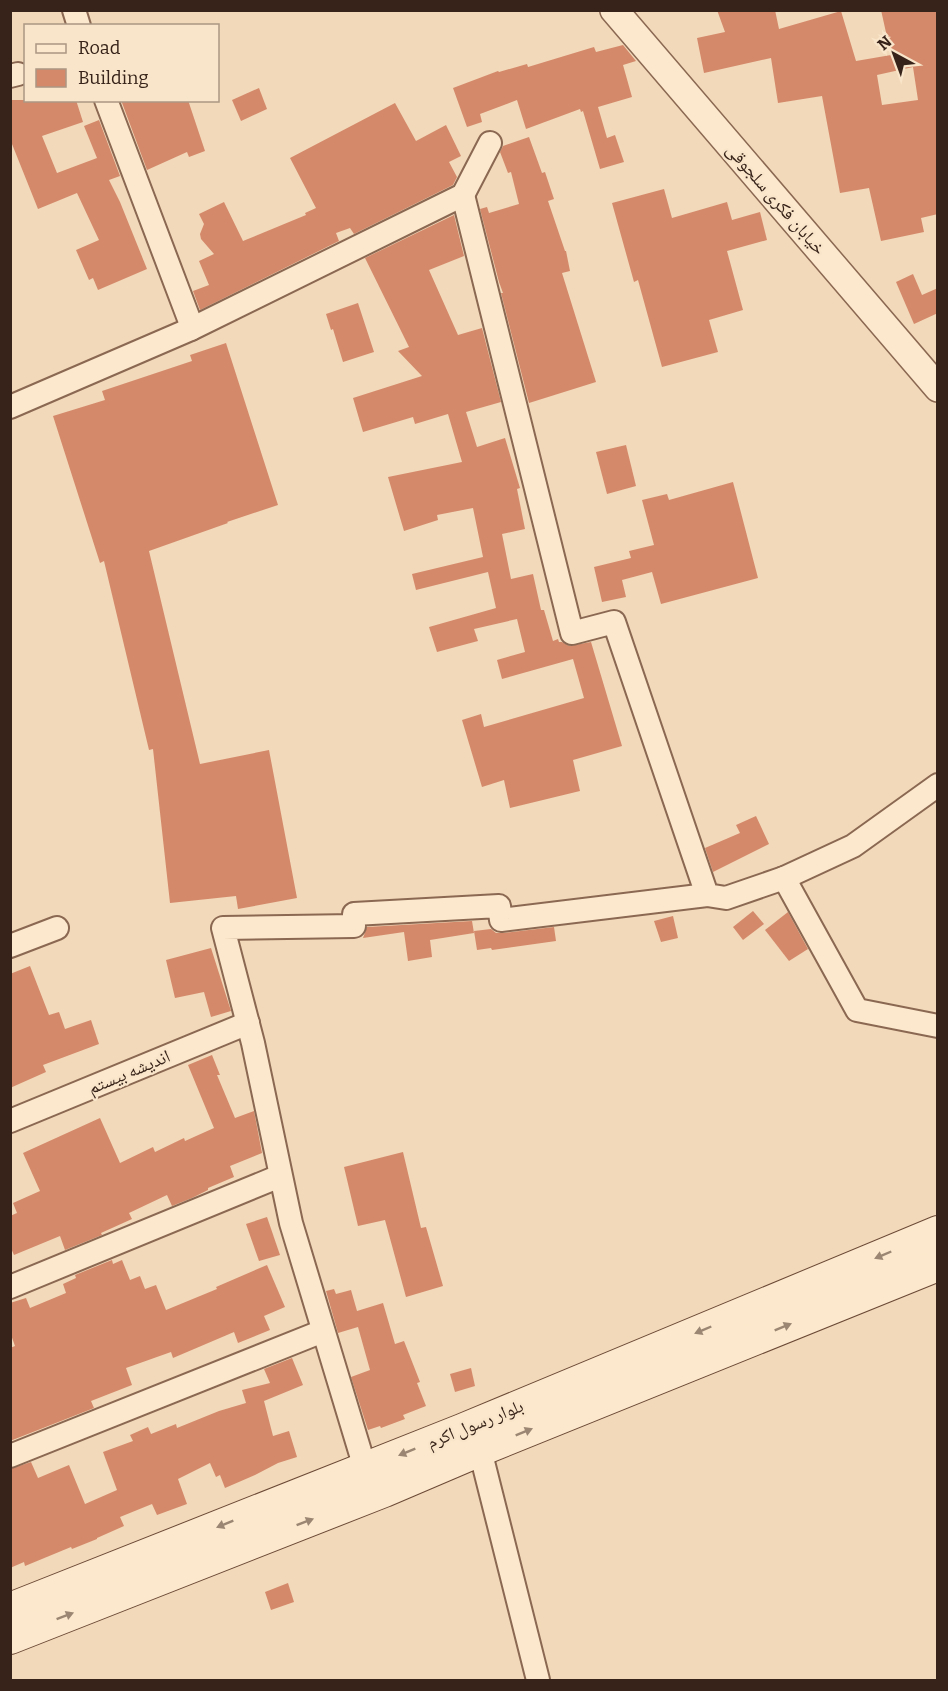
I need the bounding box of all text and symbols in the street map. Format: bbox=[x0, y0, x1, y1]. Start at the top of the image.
legend bbox=[24, 24, 219, 102]
north arrow bbox=[864, 24, 924, 84]
text: N bbox=[874, 32, 895, 54]
text: Road bbox=[78, 37, 121, 59]
text: Building bbox=[78, 67, 149, 89]
street label: خیابان فکری سلجوقی bbox=[722, 139, 830, 259]
street label: اندیشه بیستم bbox=[85, 1045, 174, 1100]
one-way arrow bbox=[874, 1250, 892, 1260]
one-way arrow bbox=[774, 1322, 792, 1331]
one-way arrow bbox=[695, 1325, 712, 1334]
street label: بلوار رسول اکرم bbox=[424, 1395, 527, 1454]
one-way arrow bbox=[516, 1427, 534, 1437]
one-way arrow bbox=[397, 1447, 415, 1457]
one-way arrow bbox=[296, 1517, 314, 1526]
one-way arrow bbox=[216, 1519, 234, 1529]
one-way arrow bbox=[56, 1611, 74, 1620]

